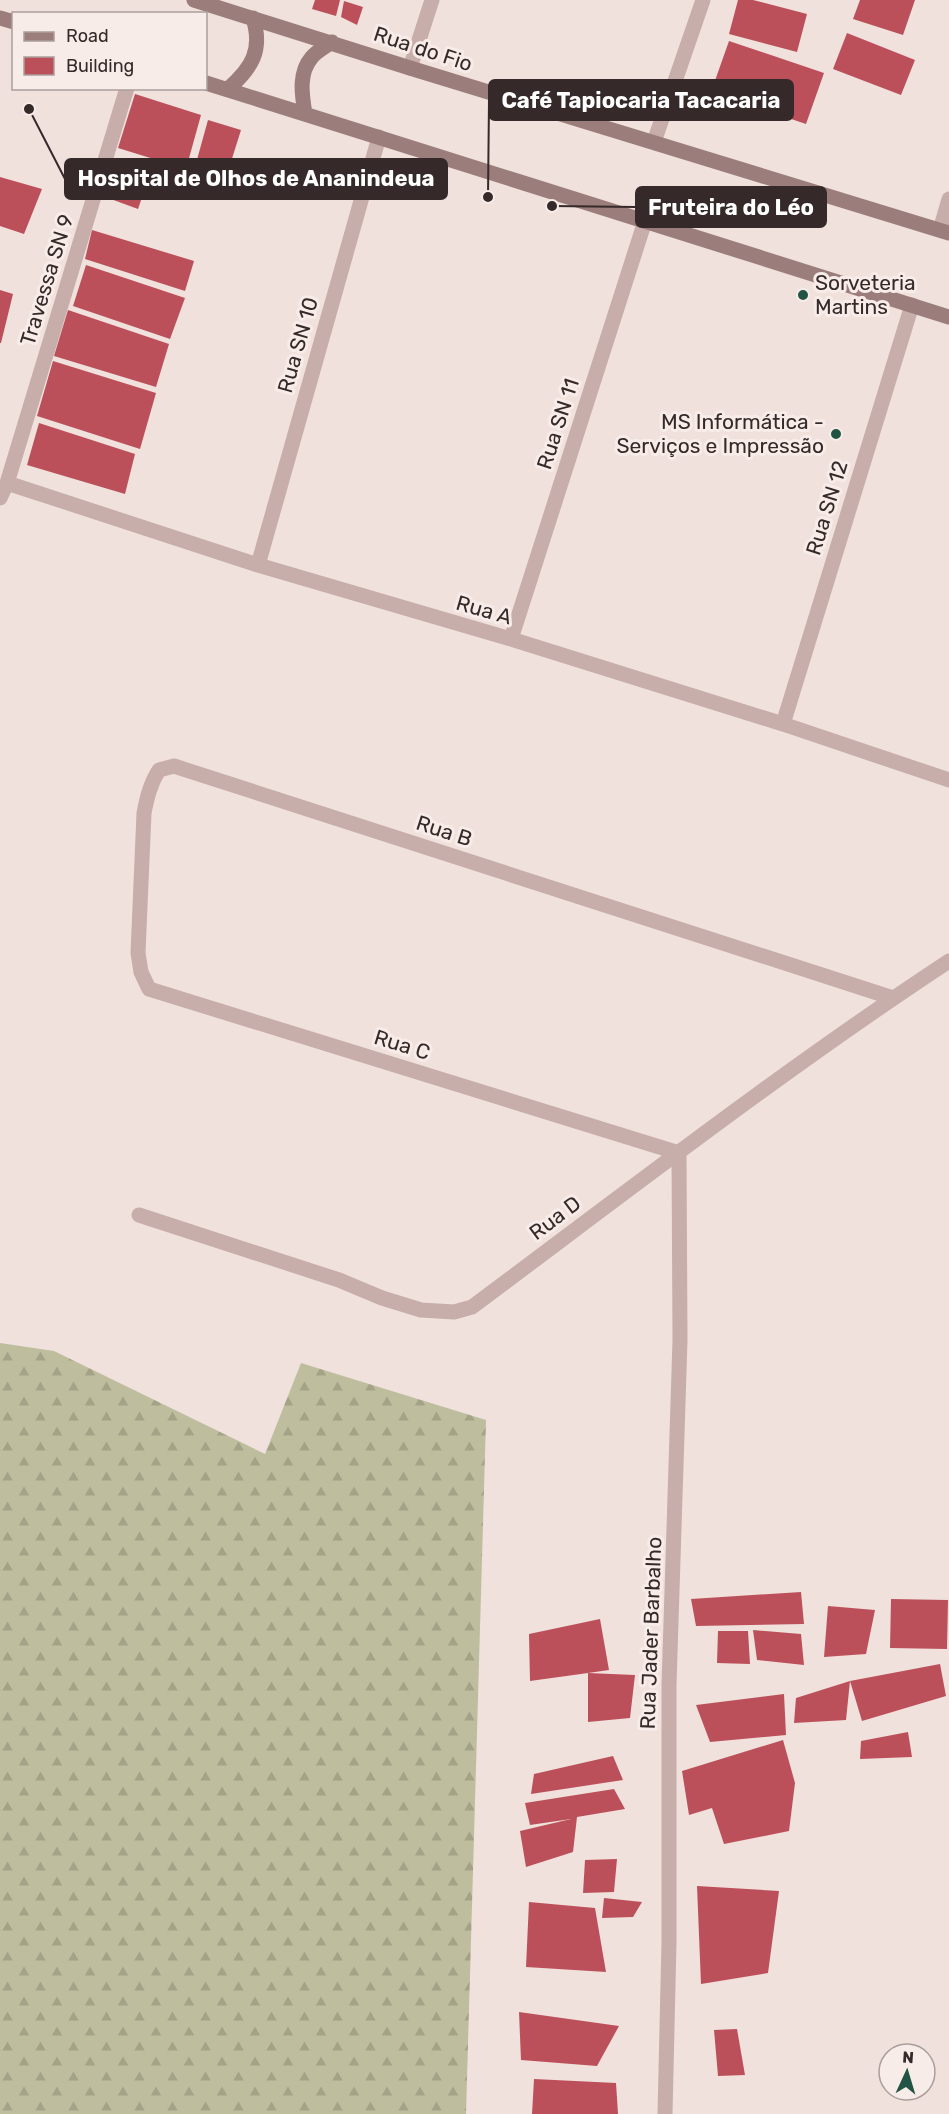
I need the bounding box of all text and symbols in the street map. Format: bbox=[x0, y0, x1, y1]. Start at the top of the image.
legend bbox=[12, 12, 207, 90]
street label: Rua do Fio bbox=[371, 21, 476, 76]
text: Road bbox=[66, 25, 109, 47]
text: Building bbox=[66, 55, 134, 77]
callout: Café Tapiocaria Tacacaria bbox=[489, 80, 793, 120]
text: Café Tapiocaria Tacacaria bbox=[501, 87, 781, 114]
callout: Hospital de Olhos de Ananindeua bbox=[65, 159, 447, 199]
text: Hospital de Olhos de Ananindeua bbox=[77, 165, 435, 192]
callout: Fruteira do Léo bbox=[636, 187, 826, 227]
text: Fruteira do Léo bbox=[648, 194, 814, 221]
street label: Travessa SN 9 bbox=[15, 211, 78, 349]
place label: Sorveteria Martins bbox=[815, 270, 916, 319]
marker: Sorveteria Martins bbox=[796, 288, 810, 302]
street label: Rua SN 10 bbox=[272, 294, 323, 396]
street label: Rua SN 11 bbox=[531, 375, 584, 472]
place label: MS Informática - Serviços e Impressão bbox=[617, 409, 824, 458]
marker: MS Informática - Serviços e Impressão bbox=[829, 427, 843, 441]
street label: Rua SN 12 bbox=[800, 458, 853, 558]
street label: Rua A bbox=[453, 590, 515, 629]
street label: Rua B bbox=[413, 810, 475, 851]
street label: Rua C bbox=[371, 1024, 433, 1065]
street label: Rua D bbox=[524, 1190, 585, 1245]
street label: Rua Jader Barbalho bbox=[635, 1536, 666, 1730]
north arrow bbox=[877, 2042, 937, 2102]
text: N bbox=[902, 2048, 914, 2067]

